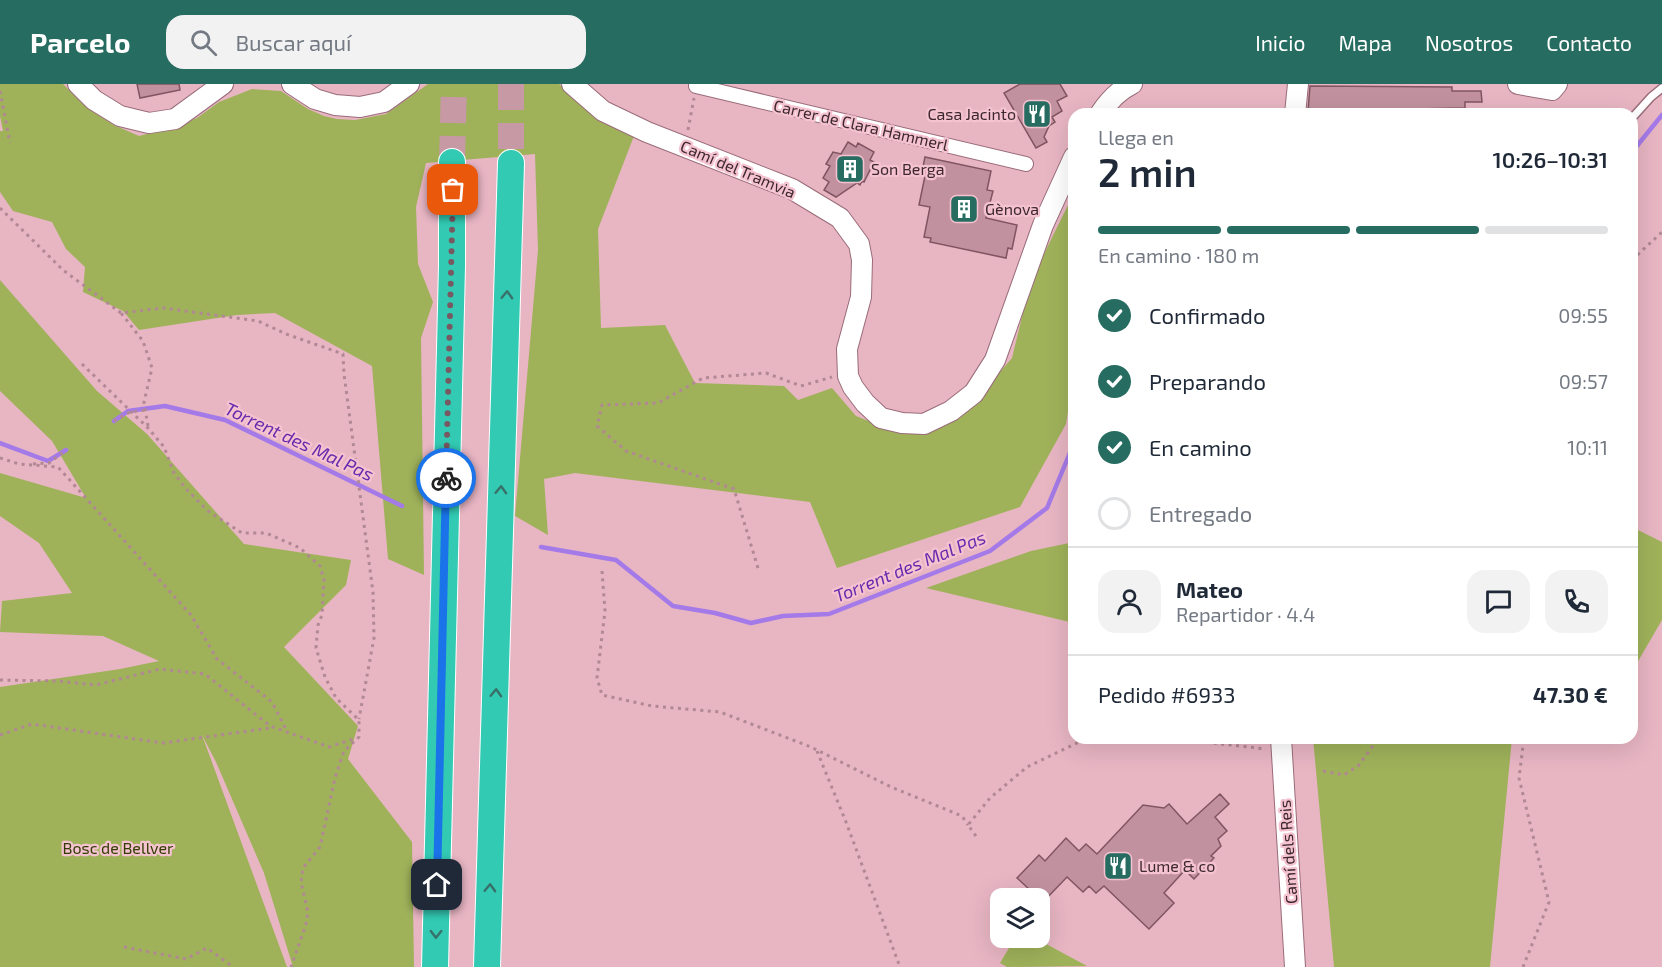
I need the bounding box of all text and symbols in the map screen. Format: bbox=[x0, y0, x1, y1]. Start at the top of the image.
search box bbox=[166, 15, 586, 69]
text: Parcelo bbox=[30, 25, 130, 59]
icon: search bbox=[187, 26, 220, 59]
text: Buscar aquí bbox=[235, 29, 352, 55]
text: Inicio bbox=[1255, 30, 1305, 55]
text: Mapa bbox=[1338, 30, 1392, 55]
text: Nosotros bbox=[1425, 30, 1513, 55]
text: Contacto bbox=[1546, 30, 1632, 55]
street label: Carrer de Clara Hammerl bbox=[772, 95, 951, 154]
restaurant icon: Casa Jacinto bbox=[1021, 98, 1053, 130]
place label: Casa Jacinto bbox=[927, 104, 1016, 123]
text: Llega en bbox=[1098, 125, 1174, 149]
street label: Camí del Tramvia bbox=[678, 136, 799, 201]
text: 10:26–10:31 bbox=[1493, 146, 1608, 172]
text: 2 min bbox=[1098, 148, 1197, 195]
building icon: Son Berga bbox=[834, 153, 866, 185]
place label: Son Berga bbox=[871, 159, 944, 178]
pin bbox=[427, 164, 478, 215]
icon: bag bbox=[436, 173, 469, 206]
building icon: Gènova bbox=[948, 193, 980, 225]
place label: Gènova bbox=[985, 199, 1039, 218]
text: En camino · 180 m bbox=[1098, 243, 1259, 267]
one-way arrow bbox=[501, 290, 513, 299]
icon: check bbox=[1098, 299, 1131, 332]
text: Confirmado bbox=[1149, 302, 1265, 328]
text: 09:55 bbox=[1558, 303, 1608, 327]
icon: check bbox=[1098, 365, 1131, 398]
text: Preparando bbox=[1149, 368, 1266, 394]
text: 09:57 bbox=[1559, 369, 1608, 393]
water label: Torrent des Mal Pas bbox=[222, 397, 377, 485]
icon: check bbox=[1098, 431, 1131, 464]
text: En camino bbox=[1149, 434, 1252, 460]
text: 10:11 bbox=[1567, 435, 1608, 459]
courier bbox=[416, 448, 476, 508]
icon: bike bbox=[430, 462, 463, 495]
one-way arrow bbox=[495, 485, 508, 494]
text: Entregado bbox=[1149, 500, 1252, 526]
water label: Torrent des Mal Pas bbox=[831, 526, 989, 607]
button: person bbox=[1098, 570, 1161, 633]
button: chat bbox=[1467, 570, 1530, 633]
button: phone bbox=[1545, 570, 1608, 633]
text: Mateo bbox=[1176, 576, 1243, 602]
text: Repartidor · 4.4 bbox=[1176, 602, 1315, 626]
text: Pedido #6933 bbox=[1098, 681, 1235, 707]
text: 47.30 € bbox=[1533, 681, 1608, 707]
one-way arrow bbox=[489, 688, 502, 697]
street label: Camí dels Reis bbox=[1274, 799, 1301, 905]
park label: Bosc de Bellver bbox=[63, 838, 174, 857]
restaurant icon: Lume & co bbox=[1102, 850, 1134, 882]
place label: Lume & co bbox=[1139, 856, 1215, 875]
pin bbox=[411, 859, 462, 910]
icon: home bbox=[420, 868, 453, 901]
one-way arrow bbox=[483, 883, 496, 892]
map controls bbox=[990, 888, 1050, 948]
button: layers bbox=[990, 888, 1050, 948]
one-way arrow bbox=[430, 930, 442, 939]

